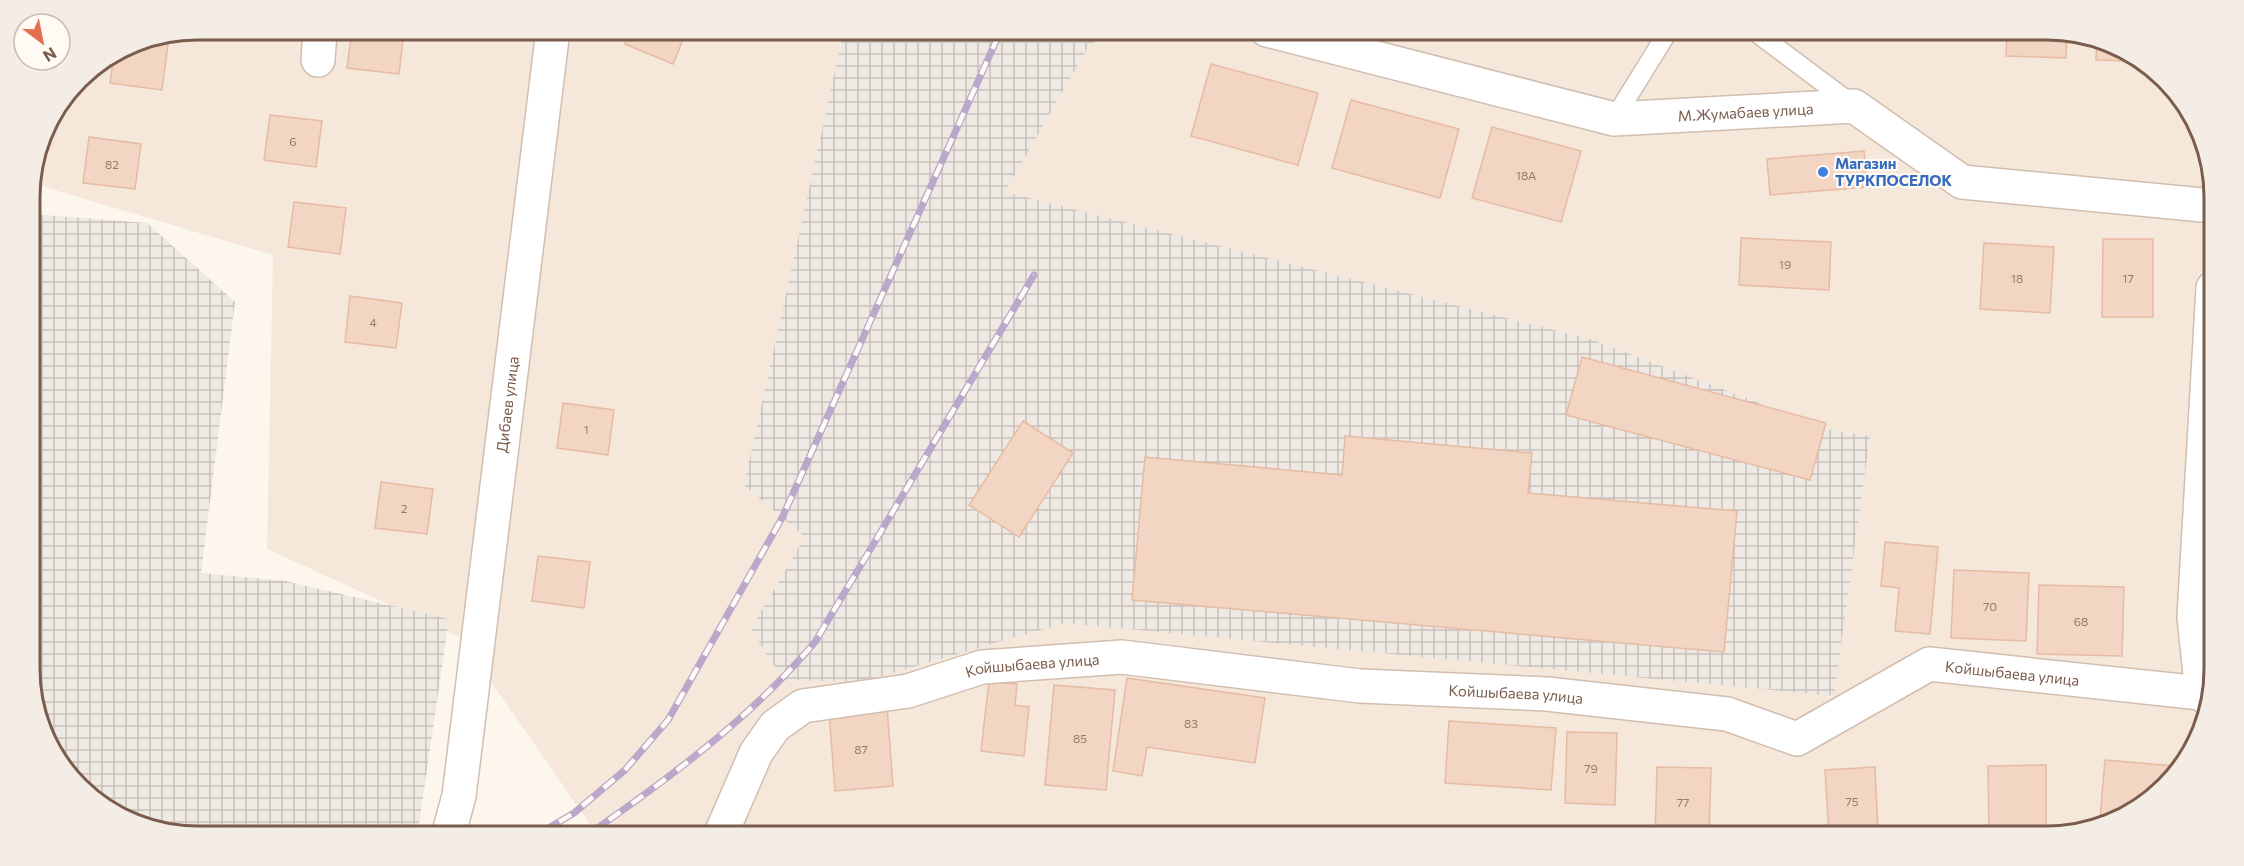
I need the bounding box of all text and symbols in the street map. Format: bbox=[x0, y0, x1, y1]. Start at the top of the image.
north arrow bbox=[12, 12, 72, 72]
text: N bbox=[40, 44, 60, 66]
street label: М.Жумабаев улица bbox=[1677, 99, 1814, 125]
house number: 6 bbox=[289, 134, 297, 148]
place label: Магазин ТУРКПОСЕЛОК bbox=[1835, 154, 1953, 189]
house number: 82 bbox=[105, 157, 119, 171]
marker: Магазин ТУРКПОСЕЛОК bbox=[1816, 165, 1830, 179]
house number: 18А bbox=[1516, 168, 1536, 182]
house number: 19 bbox=[1779, 257, 1791, 271]
house number: 18 bbox=[2011, 271, 2023, 285]
house number: 17 bbox=[2122, 271, 2134, 285]
house number: 4 bbox=[369, 315, 377, 329]
street label: Дибаев улица bbox=[492, 355, 522, 454]
house number: 1 bbox=[583, 422, 589, 436]
house number: 2 bbox=[401, 501, 408, 515]
house number: 70 bbox=[1983, 599, 1997, 613]
house number: 68 bbox=[2074, 614, 2088, 628]
street label: Койшыбаева улица bbox=[963, 650, 1100, 681]
street label: Койшыбаева улица bbox=[1944, 657, 2080, 689]
street label: Койшыбаева улица bbox=[1448, 681, 1584, 707]
house number: 83 bbox=[1184, 716, 1198, 730]
house number: 85 bbox=[1073, 731, 1087, 745]
house number: 87 bbox=[854, 742, 868, 756]
house number: 79 bbox=[1584, 761, 1598, 775]
house number: 75 bbox=[1845, 794, 1859, 808]
house number: 77 bbox=[1677, 795, 1689, 809]

